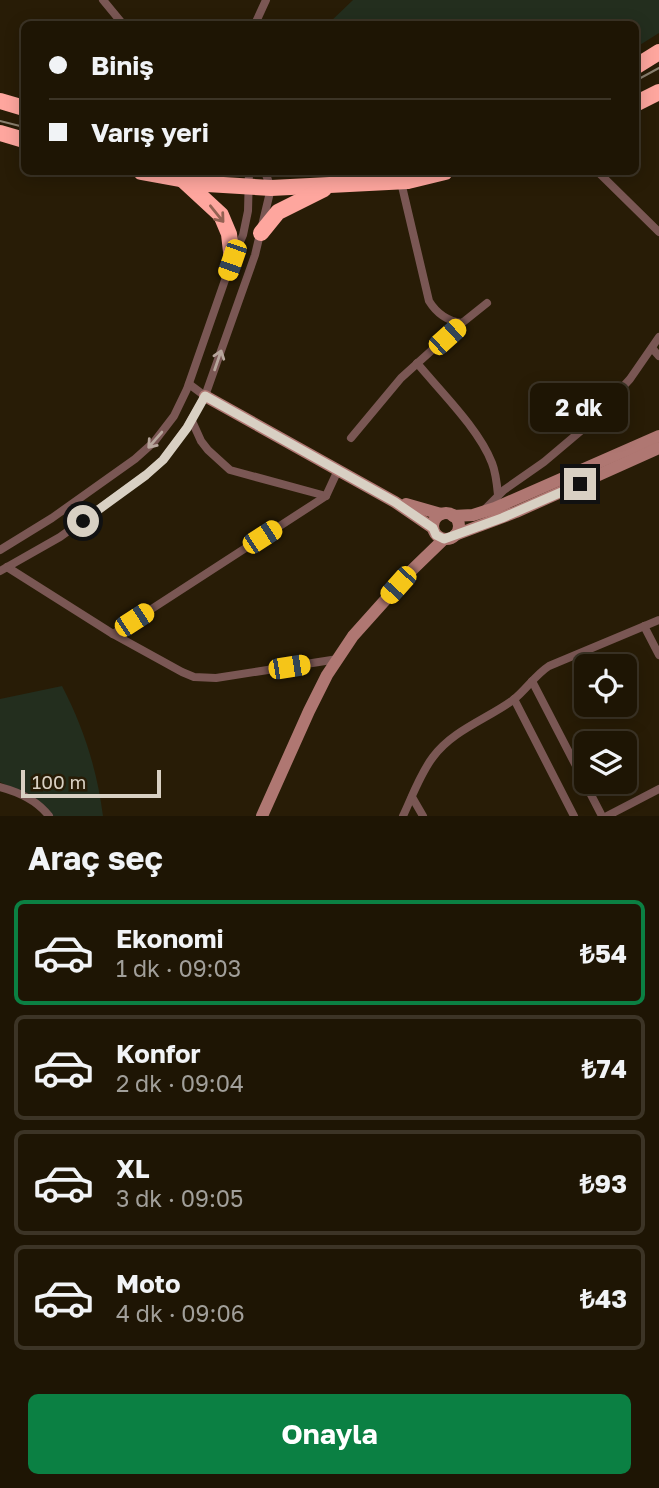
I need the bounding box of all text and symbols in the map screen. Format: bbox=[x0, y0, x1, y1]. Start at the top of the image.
text: Biniş bbox=[91, 50, 154, 81]
text: Varış yeri bbox=[91, 117, 209, 148]
one-way arrow bbox=[209, 205, 224, 223]
car bbox=[216, 237, 249, 283]
car bbox=[425, 315, 470, 359]
one-way arrow bbox=[213, 349, 225, 371]
callout: 2 dk bbox=[531, 382, 629, 432]
text: 2 dk bbox=[555, 393, 603, 421]
one-way arrow bbox=[147, 431, 163, 449]
route end bbox=[564, 468, 596, 500]
route start bbox=[67, 505, 99, 537]
car bbox=[239, 517, 286, 557]
car bbox=[377, 562, 420, 608]
car bbox=[111, 600, 158, 640]
car bbox=[267, 653, 312, 681]
map controls bbox=[574, 654, 637, 794]
button: locate bbox=[574, 654, 637, 717]
button: layers bbox=[574, 731, 637, 794]
scale bar bbox=[21, 767, 161, 799]
text: 100 m bbox=[32, 770, 86, 793]
text: Araç seç bbox=[28, 839, 163, 877]
icon: car bbox=[32, 921, 95, 984]
text: Ekonomi bbox=[116, 923, 224, 954]
text: ₺54 bbox=[580, 938, 627, 969]
text: 1 dk · 09:03 bbox=[116, 954, 241, 982]
icon: car bbox=[32, 1036, 95, 1099]
text: Konfor bbox=[116, 1038, 201, 1069]
text: ₺74 bbox=[582, 1053, 627, 1084]
text: 2 dk · 09:04 bbox=[116, 1069, 244, 1097]
icon: car bbox=[32, 1151, 95, 1214]
text: XL bbox=[116, 1153, 150, 1184]
text: ₺93 bbox=[580, 1168, 627, 1199]
text: 3 dk · 09:05 bbox=[116, 1184, 243, 1212]
icon: car bbox=[32, 1266, 95, 1329]
text: Moto bbox=[116, 1268, 181, 1299]
text: ₺43 bbox=[580, 1283, 627, 1314]
text: 4 dk · 09:06 bbox=[116, 1299, 245, 1327]
button: Onayla bbox=[28, 1394, 631, 1474]

